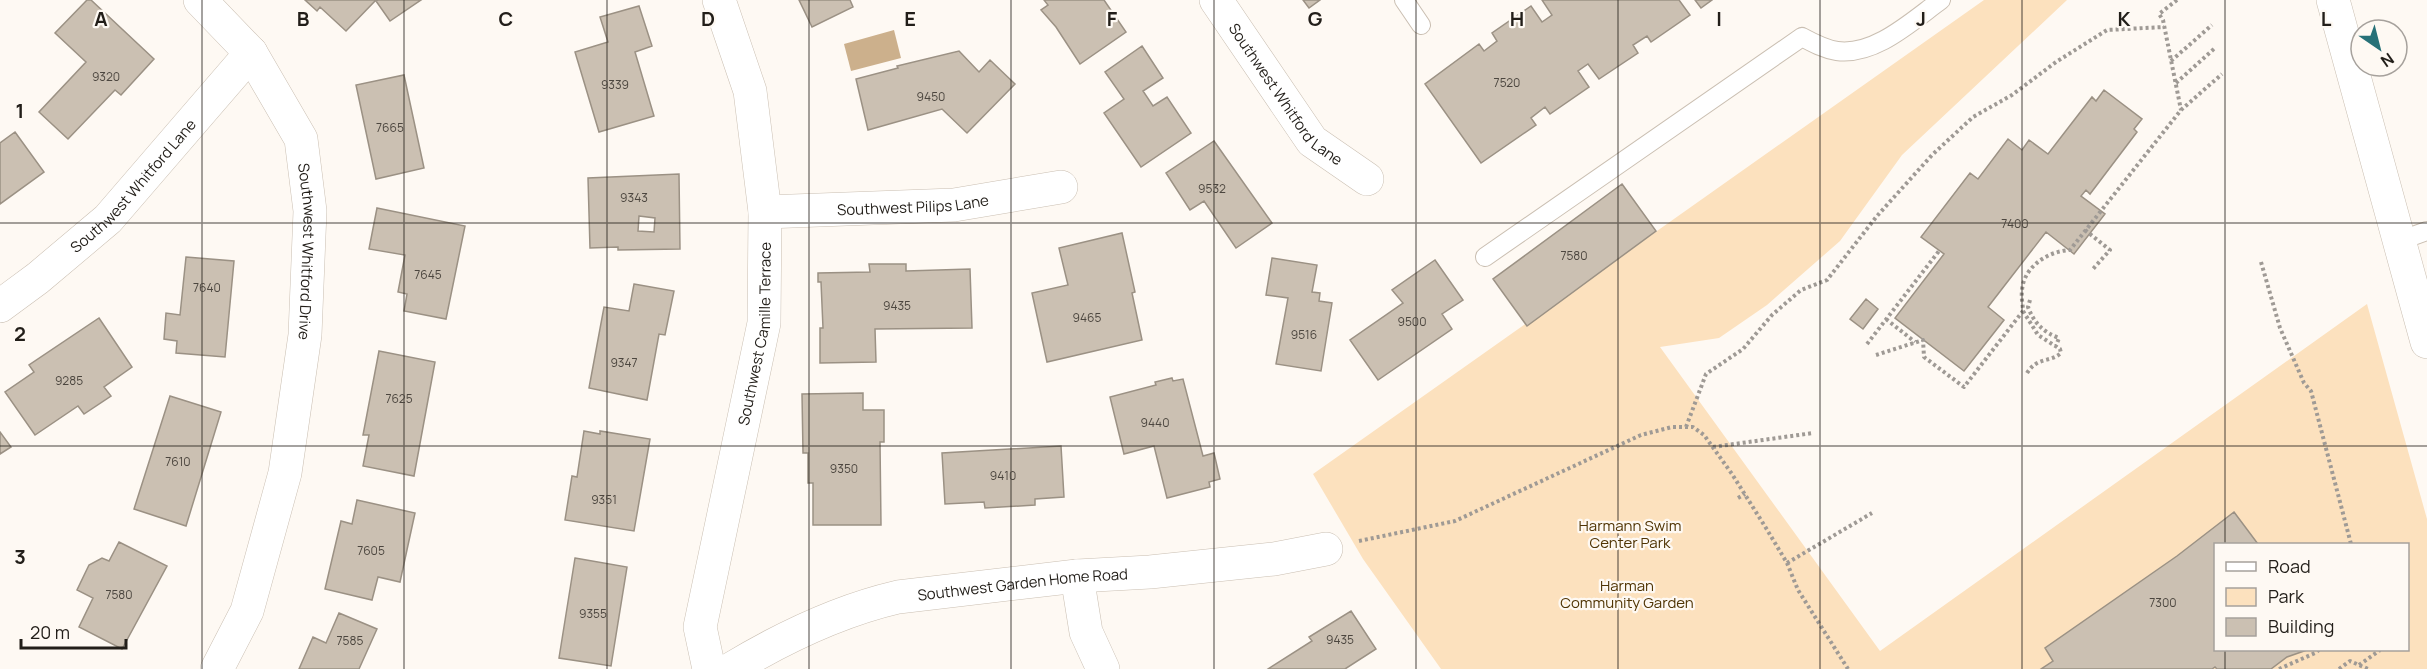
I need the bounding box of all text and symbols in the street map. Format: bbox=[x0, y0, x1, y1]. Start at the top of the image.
text: A bbox=[94, 5, 108, 32]
text: B bbox=[297, 5, 310, 32]
text: C bbox=[499, 5, 513, 32]
text: D bbox=[701, 5, 715, 32]
text: E bbox=[904, 5, 916, 32]
text: F bbox=[1107, 5, 1118, 32]
text: G bbox=[1308, 5, 1323, 32]
text: H bbox=[1510, 5, 1524, 32]
text: I bbox=[1716, 5, 1722, 32]
text: J bbox=[1916, 5, 1926, 32]
text: K bbox=[2118, 5, 2131, 32]
text: L bbox=[2321, 5, 2332, 32]
north arrow bbox=[2349, 18, 2409, 78]
street label: Southwest Whitford Lane bbox=[1224, 19, 1347, 170]
text: N bbox=[2377, 48, 2399, 73]
house number: 9320 bbox=[92, 68, 120, 85]
house number: 7520 bbox=[1494, 74, 1520, 91]
house number: 9339 bbox=[601, 76, 629, 93]
house number: 9450 bbox=[917, 88, 945, 105]
text: 1 bbox=[16, 97, 24, 124]
street label: Southwest Whitford Lane bbox=[65, 114, 200, 257]
house number: 7665 bbox=[376, 119, 404, 136]
street label: Southwest Whitford Drive bbox=[294, 162, 321, 342]
house number: 9532 bbox=[1198, 180, 1226, 197]
house number: 9343 bbox=[620, 189, 648, 206]
street label: Southwest Pilips Lane bbox=[837, 189, 990, 220]
house number: 7400 bbox=[2001, 215, 2029, 232]
street label: Southwest Camille Terrace bbox=[732, 242, 775, 427]
house number: 7580 bbox=[1560, 247, 1588, 264]
house number: 7645 bbox=[414, 266, 442, 283]
house number: 7640 bbox=[193, 279, 221, 296]
house number: 9435 bbox=[883, 297, 911, 314]
house number: 9465 bbox=[1073, 309, 1102, 326]
house number: 9500 bbox=[1397, 313, 1427, 330]
text: 2 bbox=[14, 320, 26, 347]
house number: 9516 bbox=[1291, 326, 1317, 343]
house number: 9347 bbox=[610, 354, 638, 371]
house number: 9285 bbox=[55, 372, 83, 389]
house number: 7625 bbox=[385, 390, 413, 407]
house number: 9440 bbox=[1140, 414, 1170, 431]
house number: 7610 bbox=[165, 453, 191, 470]
house number: 9350 bbox=[830, 460, 858, 477]
house number: 9410 bbox=[990, 467, 1016, 484]
house number: 9351 bbox=[591, 491, 617, 508]
park label: Harmann Swim Center Park bbox=[1579, 515, 1681, 553]
house number: 7605 bbox=[357, 542, 385, 559]
text: 3 bbox=[14, 543, 26, 570]
legend bbox=[2214, 543, 2409, 651]
text: Road bbox=[2268, 554, 2311, 578]
street label: Southwest Garden Home Road bbox=[916, 563, 1128, 605]
park label: Harman Community Garden bbox=[1560, 575, 1694, 613]
text: Park bbox=[2268, 584, 2305, 608]
house number: 7580 bbox=[105, 586, 133, 603]
house number: 7300 bbox=[2149, 594, 2177, 611]
house number: 9355 bbox=[579, 605, 607, 622]
scale bar bbox=[21, 612, 126, 650]
text: Building bbox=[2268, 614, 2334, 638]
text: 20 m bbox=[30, 620, 70, 644]
house number: 9435 bbox=[1326, 631, 1354, 648]
house number: 7585 bbox=[337, 632, 363, 649]

